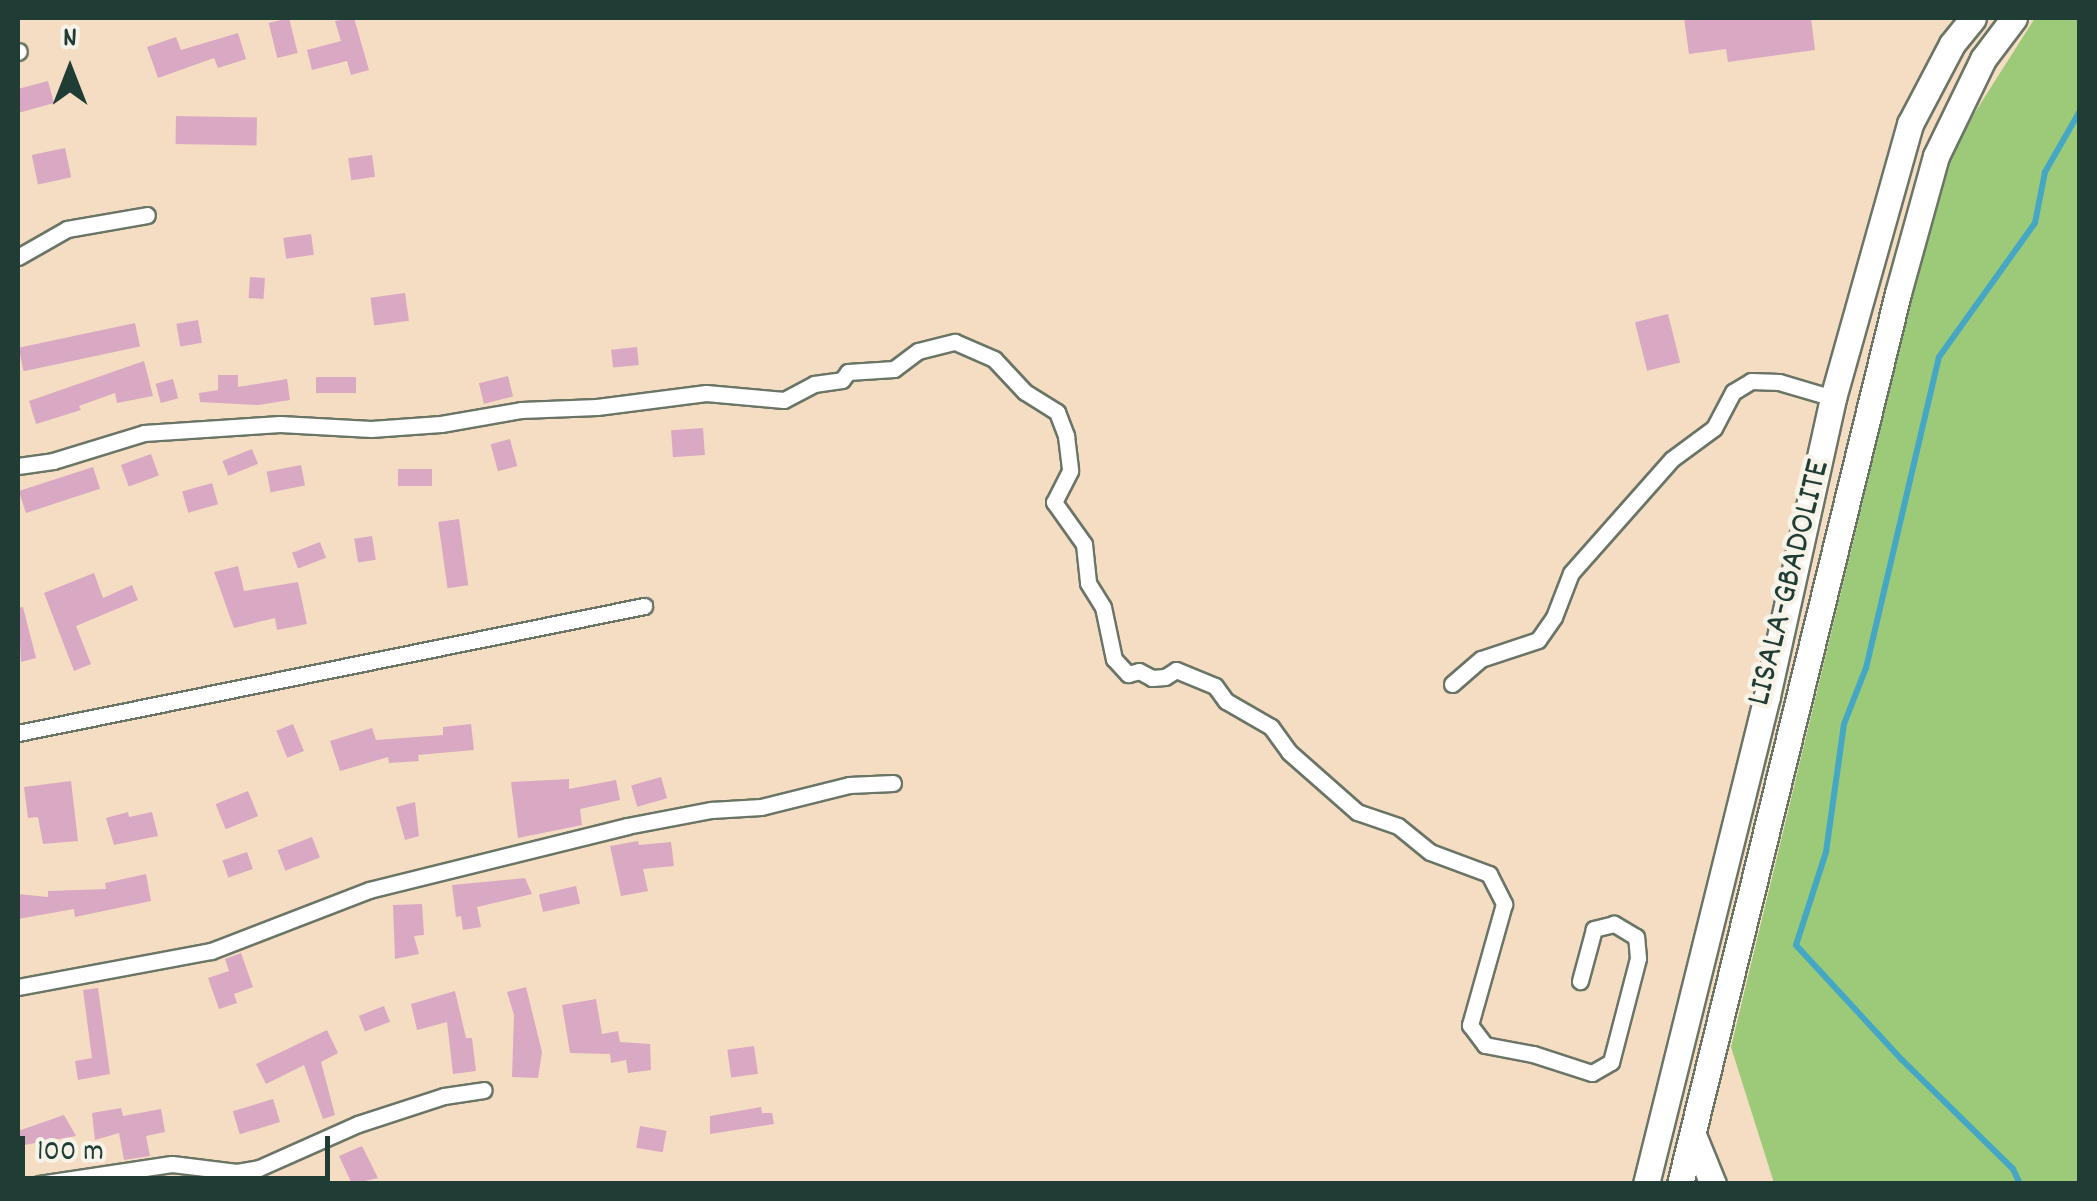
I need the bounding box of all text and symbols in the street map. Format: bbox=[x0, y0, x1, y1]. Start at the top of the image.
north arrow bbox=[20, 20, 120, 120]
text: N bbox=[63, 20, 77, 60]
street label: LISALA-GBADOLITE bbox=[1739, 456, 1841, 710]
scale bar bbox=[25, 1116, 335, 1178]
text: 100 m bbox=[37, 1132, 104, 1175]

